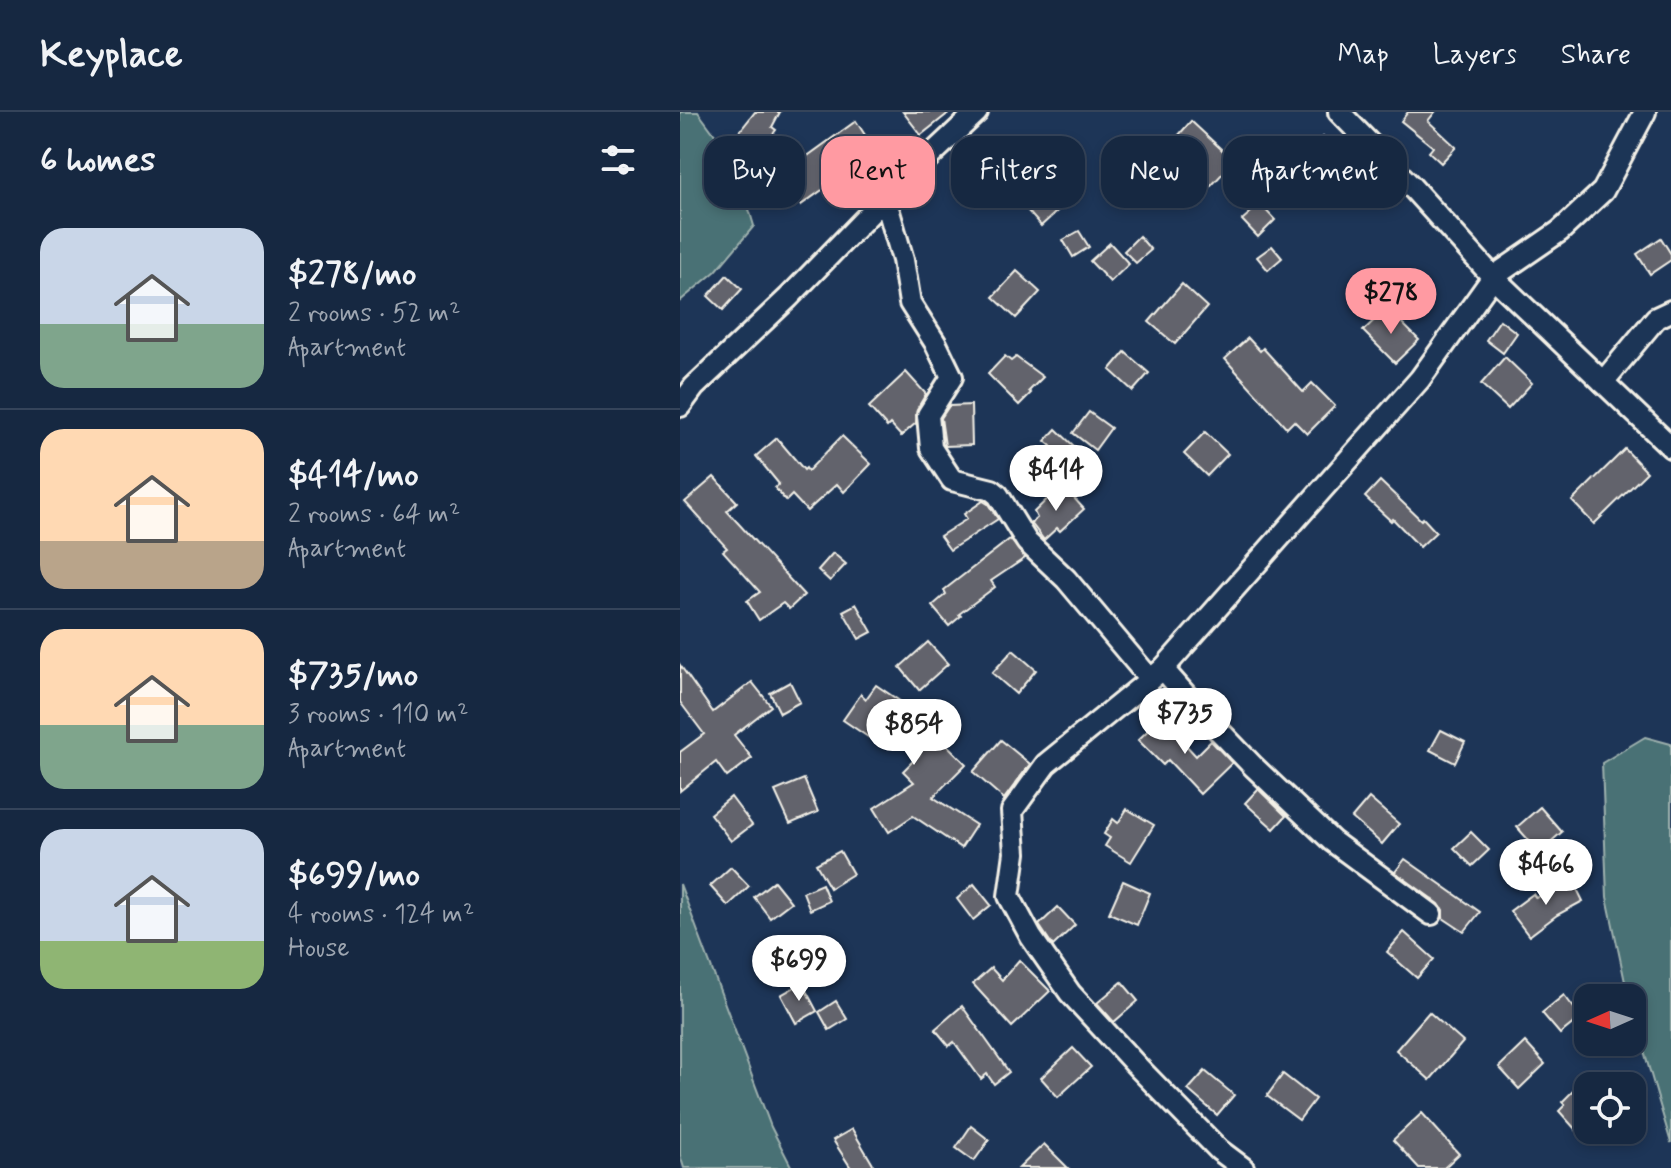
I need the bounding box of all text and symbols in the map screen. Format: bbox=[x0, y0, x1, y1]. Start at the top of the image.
text: Keyplace bbox=[40, 31, 183, 80]
text: Map bbox=[1338, 37, 1389, 74]
text: Layers bbox=[1433, 37, 1517, 74]
text: Share bbox=[1561, 37, 1631, 74]
chip: Buy bbox=[704, 136, 805, 208]
chip: Rent bbox=[821, 136, 935, 208]
chip: Filters bbox=[951, 136, 1085, 208]
chip: New bbox=[1101, 136, 1207, 208]
chip: Apartment bbox=[1223, 136, 1407, 208]
text: 6 homes bbox=[40, 138, 155, 183]
icon: filters bbox=[596, 138, 640, 182]
text: $278/mo bbox=[288, 252, 417, 297]
icon: home bbox=[104, 260, 200, 356]
pin: $278 bbox=[1344, 268, 1438, 336]
text: $278 bbox=[1363, 277, 1419, 311]
text: 2 rooms · 52 m² bbox=[288, 297, 460, 331]
text: Apartment bbox=[288, 331, 406, 365]
pin: $414 bbox=[1009, 445, 1103, 513]
text: $414/mo bbox=[288, 453, 419, 498]
text: $414 bbox=[1028, 454, 1084, 488]
icon: home bbox=[104, 461, 200, 557]
text: 2 rooms · 64 m² bbox=[288, 498, 460, 532]
text: Apartment bbox=[288, 532, 406, 566]
text: $735/mo bbox=[288, 653, 418, 698]
icon: home bbox=[104, 661, 200, 757]
pin: $735 bbox=[1138, 688, 1232, 756]
text: $735 bbox=[1157, 697, 1213, 731]
text: 3 rooms · 110 m² bbox=[288, 698, 469, 732]
pin: $854 bbox=[867, 699, 961, 767]
text: $854 bbox=[884, 708, 944, 742]
text: Apartment bbox=[288, 732, 406, 766]
pin: $466 bbox=[1499, 839, 1593, 907]
text: $466 bbox=[1517, 848, 1575, 882]
text: $699/mo bbox=[288, 853, 420, 898]
icon: home bbox=[104, 861, 200, 957]
text: 4 rooms · 124 m² bbox=[288, 898, 474, 932]
text: House bbox=[288, 932, 349, 966]
pin: $699 bbox=[752, 935, 846, 1003]
text: $699 bbox=[770, 944, 828, 978]
north arrow bbox=[1574, 984, 1646, 1056]
map controls bbox=[1574, 984, 1646, 1144]
button: locate bbox=[1574, 1072, 1646, 1144]

